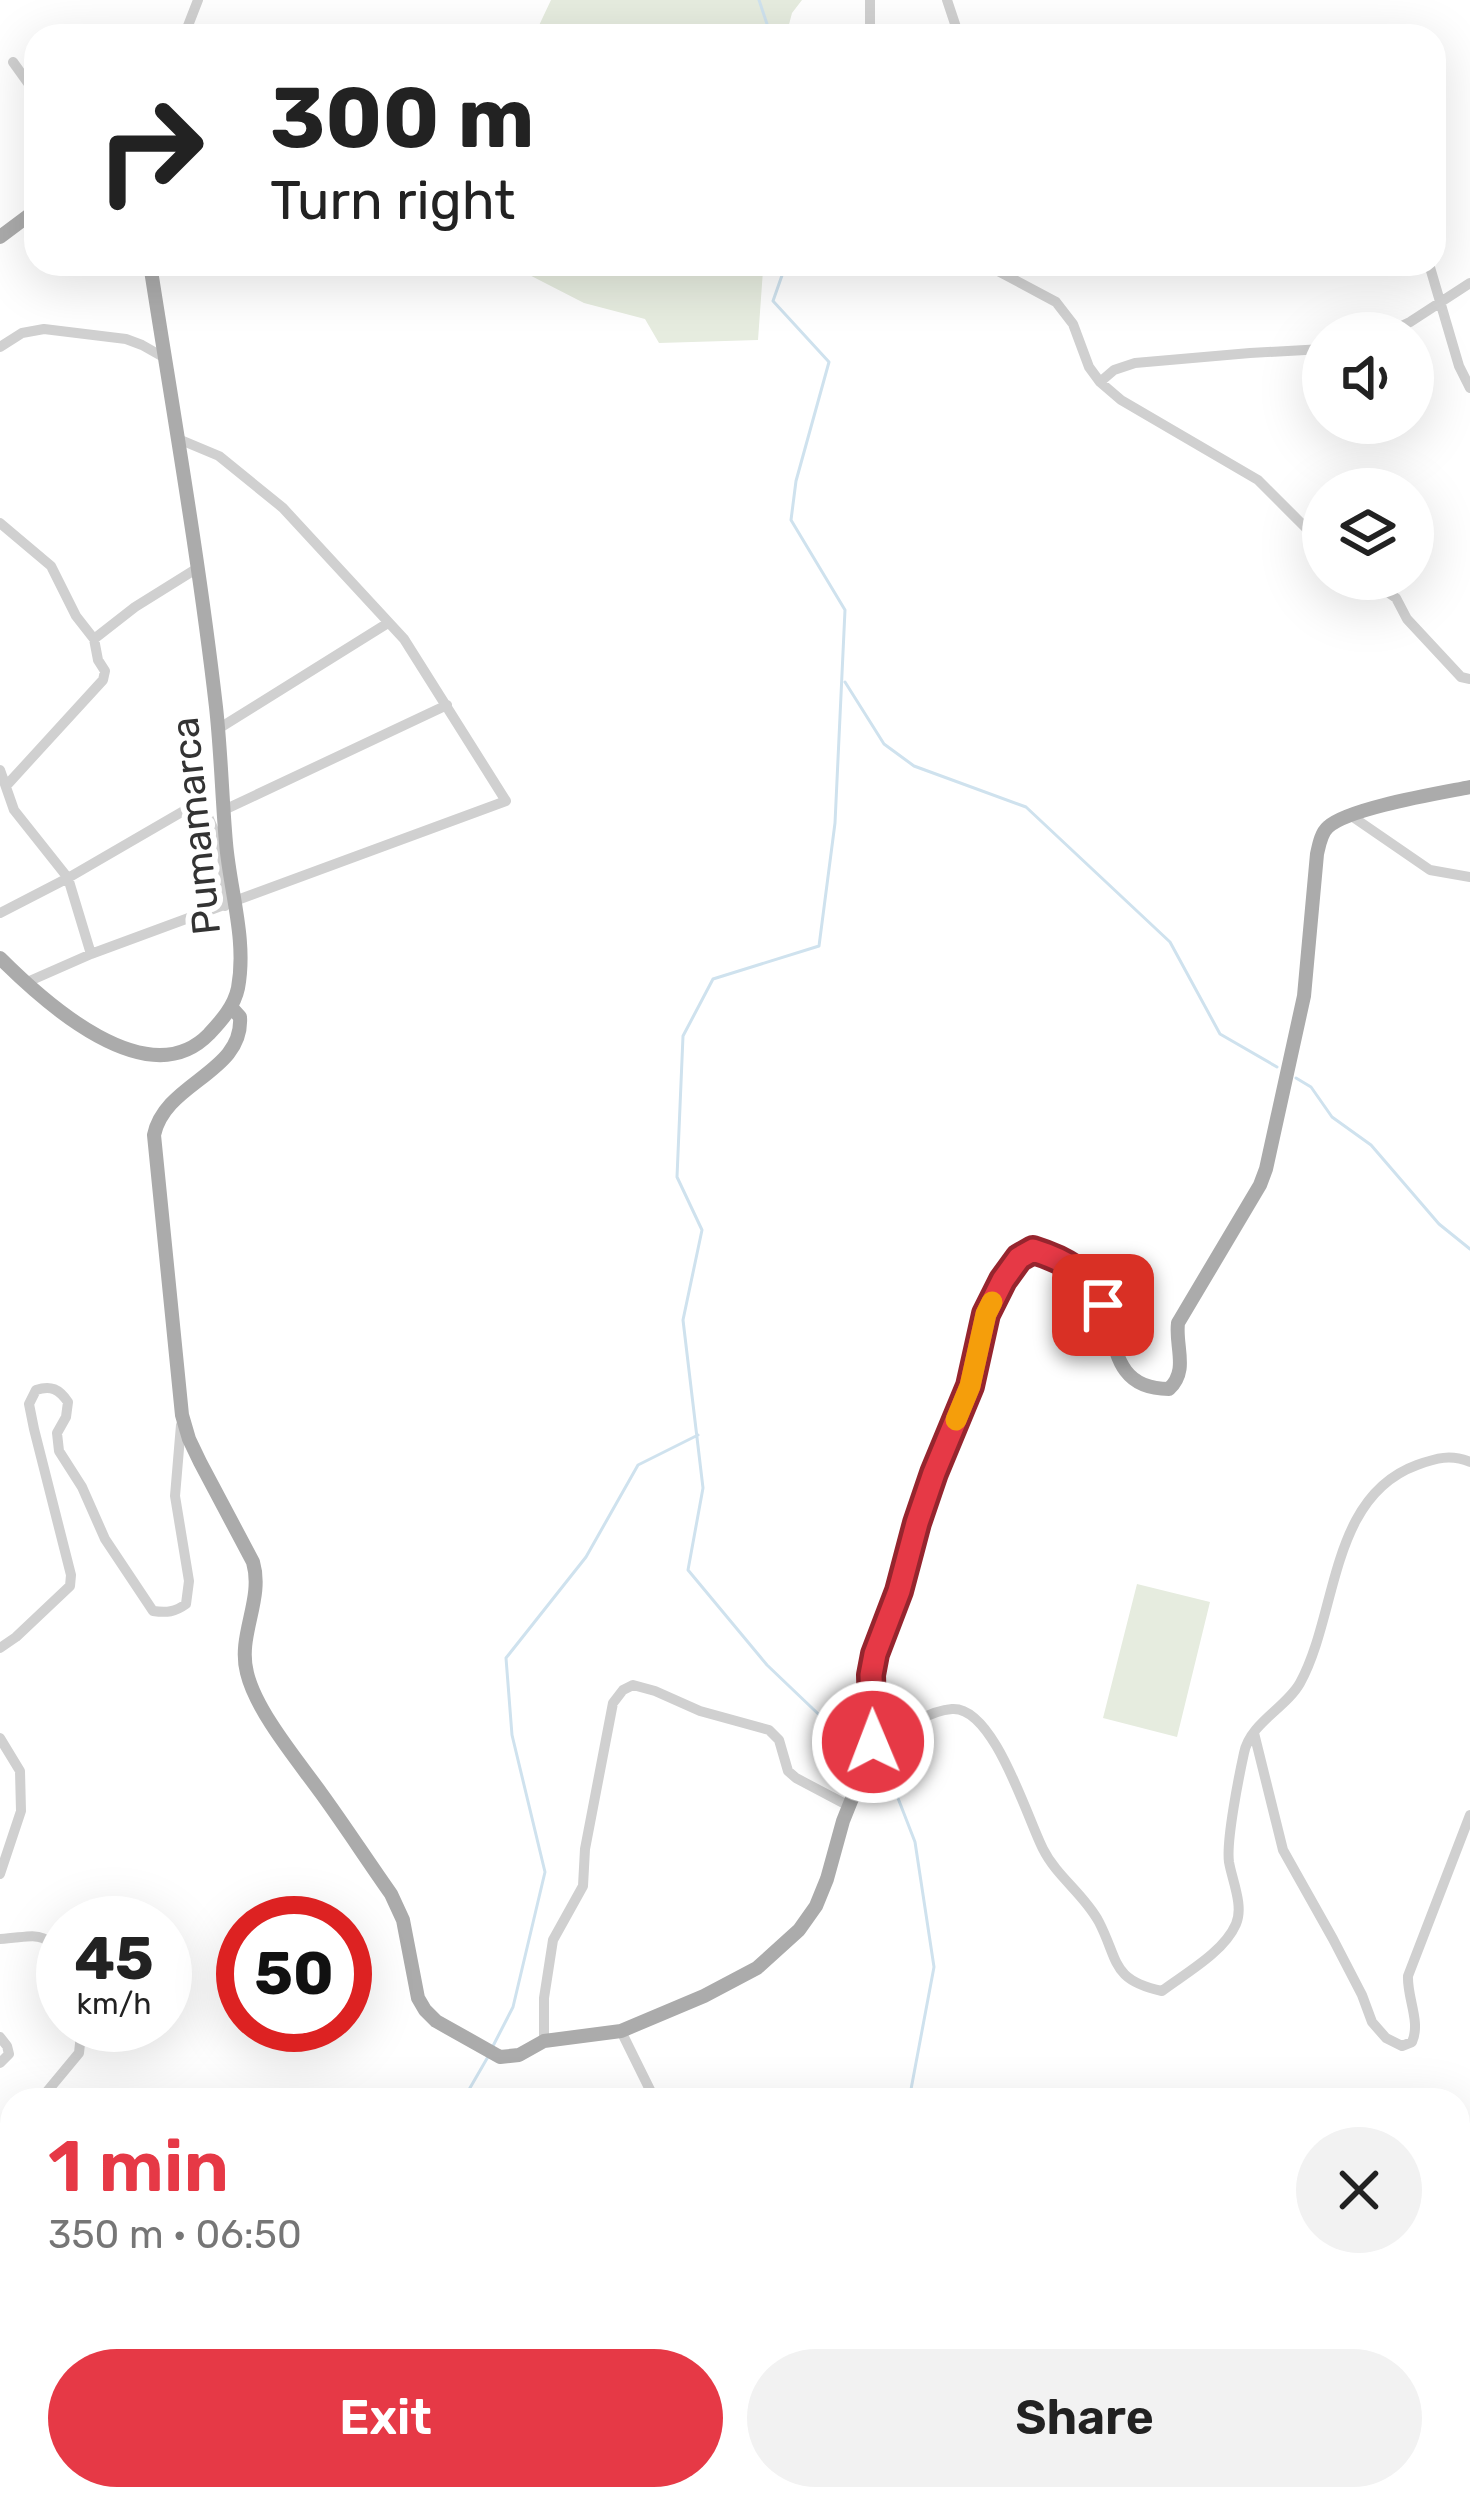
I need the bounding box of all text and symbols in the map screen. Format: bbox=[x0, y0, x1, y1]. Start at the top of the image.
text: 300 m bbox=[270, 68, 534, 168]
icon: right bbox=[72, 72, 228, 228]
text: Turn right bbox=[270, 169, 515, 233]
map controls bbox=[1302, 312, 1434, 600]
button: sound bbox=[1302, 312, 1434, 444]
button: layers bbox=[1302, 468, 1434, 600]
street label: Pumamarca bbox=[162, 715, 230, 937]
pin bbox=[1052, 1254, 1154, 1356]
icon: arrive bbox=[1070, 1272, 1136, 1338]
position arrow bbox=[810, 1679, 936, 1805]
speed limit sign: 50 bbox=[216, 1896, 372, 2052]
text: 45 bbox=[74, 1923, 154, 1994]
text: km/h bbox=[77, 1986, 151, 2022]
text: 1 min bbox=[48, 2124, 229, 2209]
button: close bbox=[1296, 2127, 1422, 2253]
text: 350 m · 06:50 bbox=[48, 2212, 302, 2258]
button: Exit bbox=[48, 2349, 723, 2487]
button: Share bbox=[747, 2349, 1422, 2487]

